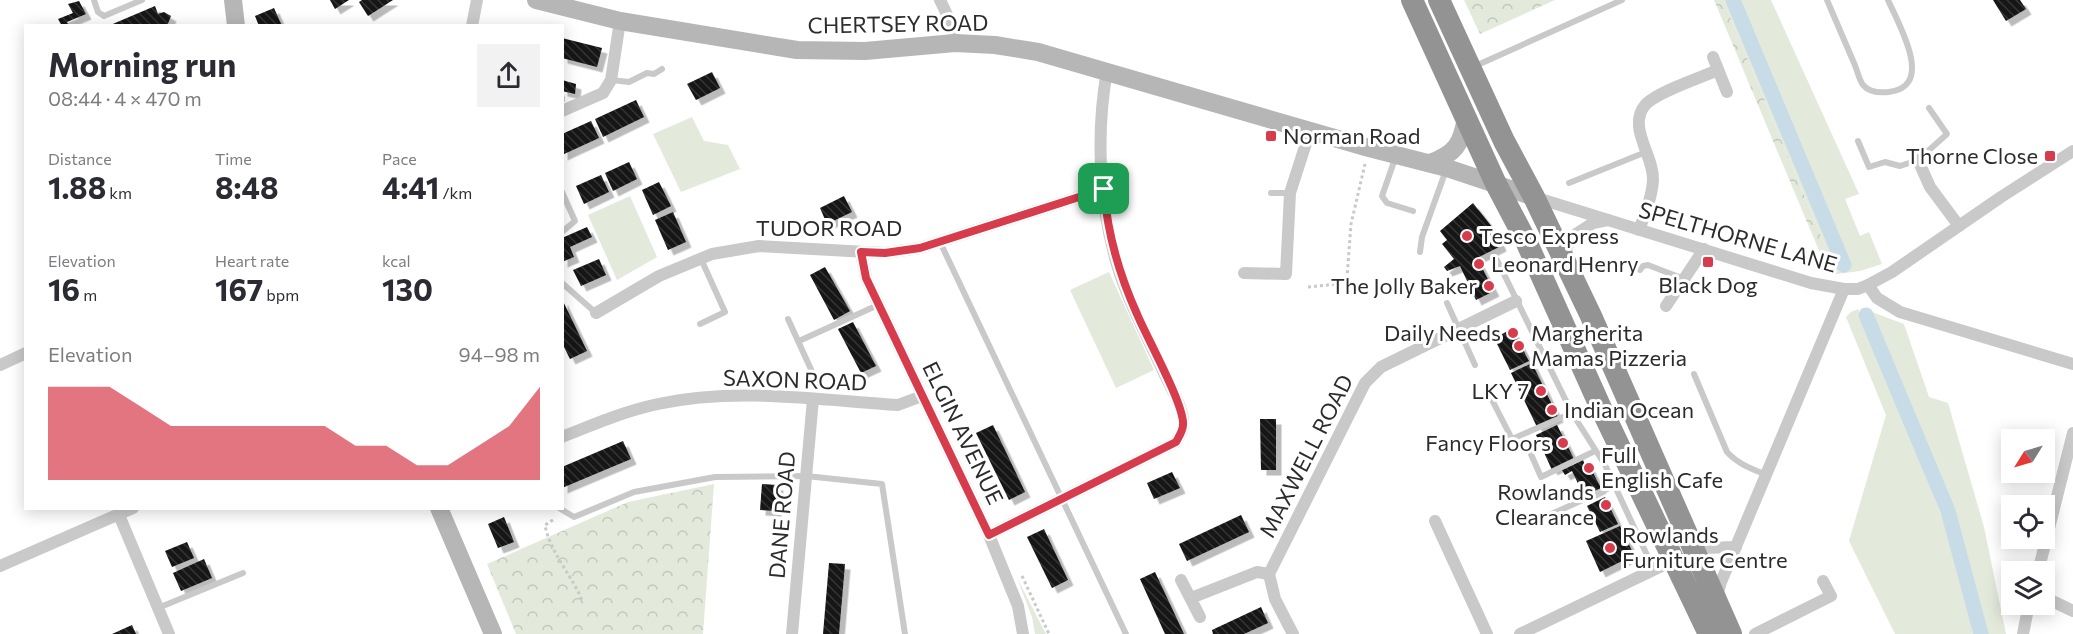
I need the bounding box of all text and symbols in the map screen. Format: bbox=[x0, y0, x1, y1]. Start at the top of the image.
street label: CHERTSEY ROAD bbox=[807, 8, 989, 39]
text: Morning run bbox=[48, 43, 236, 84]
button: share bbox=[477, 44, 540, 107]
text: 08:44 · 4 × 470 m bbox=[48, 86, 202, 110]
place label: Norman Road bbox=[1283, 122, 1420, 149]
marker: Norman Road bbox=[1264, 129, 1278, 143]
place label: Thorne Close bbox=[1906, 142, 2038, 169]
text: Distance bbox=[48, 149, 112, 168]
text: Time bbox=[215, 149, 252, 168]
text: Pace bbox=[382, 149, 417, 168]
marker: Thorne Close bbox=[2043, 149, 2057, 163]
pin bbox=[1078, 163, 1129, 214]
text: 1.88 bbox=[48, 168, 106, 205]
text: 8:48 bbox=[215, 168, 278, 205]
text: 4:41 bbox=[382, 168, 439, 205]
icon: arrive bbox=[1087, 172, 1120, 205]
text: km bbox=[106, 183, 132, 202]
text: /km bbox=[439, 183, 472, 202]
street label: SPELTHORNE LANE bbox=[1636, 195, 1840, 278]
street label: TUDOR ROAD bbox=[756, 214, 902, 241]
place label: Tesco Express bbox=[1479, 222, 1619, 249]
marker: Tesco Express bbox=[1460, 229, 1474, 243]
place label: Leonard Henry bbox=[1491, 250, 1639, 277]
text: Elevation bbox=[48, 251, 116, 270]
text: Heart rate bbox=[215, 251, 289, 270]
text: kcal bbox=[382, 251, 411, 270]
marker: Black Dog bbox=[1701, 255, 1715, 269]
marker: Leonard Henry bbox=[1472, 257, 1486, 271]
text: 16 bbox=[48, 270, 80, 307]
text: 167 bbox=[215, 270, 263, 307]
text: 130 bbox=[382, 270, 433, 307]
place label: Black Dog bbox=[1658, 271, 1758, 298]
place label: The Jolly Baker bbox=[1331, 272, 1477, 299]
marker: The Jolly Baker bbox=[1482, 279, 1496, 293]
text: m bbox=[80, 285, 97, 304]
text: bpm bbox=[263, 285, 299, 304]
place label: Daily Needs bbox=[1384, 319, 1501, 346]
place label: Margherita Mamas Pizzeria bbox=[1531, 319, 1687, 371]
marker: Daily Needs bbox=[1506, 326, 1520, 340]
marker: Margherita Mamas Pizzeria bbox=[1512, 339, 1526, 353]
text: Elevation bbox=[48, 342, 133, 366]
text: 94–98 m bbox=[459, 342, 540, 366]
street label: ELGIN AVENUE bbox=[917, 357, 1010, 509]
street label: SAXON ROAD bbox=[723, 363, 868, 396]
street label: MAXWELL ROAD bbox=[1253, 370, 1358, 542]
place label: LKY 7 bbox=[1471, 377, 1529, 404]
marker: LKY 7 bbox=[1534, 384, 1548, 398]
place label: Indian Ocean bbox=[1564, 396, 1694, 423]
marker: Indian Ocean bbox=[1545, 403, 1559, 417]
place label: Fancy Floors bbox=[1425, 429, 1551, 456]
north arrow bbox=[2001, 429, 2055, 483]
map controls bbox=[2001, 429, 2055, 615]
marker: Fancy Floors bbox=[1556, 436, 1570, 450]
place label: Full English Cafe bbox=[1601, 441, 1723, 493]
street label: DANE ROAD bbox=[762, 450, 801, 580]
marker: Full English Cafe bbox=[1582, 461, 1596, 475]
place label: Rowlands Clearance bbox=[1495, 478, 1594, 530]
button: locate bbox=[2001, 495, 2055, 549]
marker: Rowlands Clearance bbox=[1599, 498, 1613, 512]
place label: Rowlands Furniture Centre bbox=[1622, 521, 1787, 573]
marker: Rowlands Furniture Centre bbox=[1603, 541, 1617, 555]
button: layers bbox=[2001, 561, 2055, 615]

